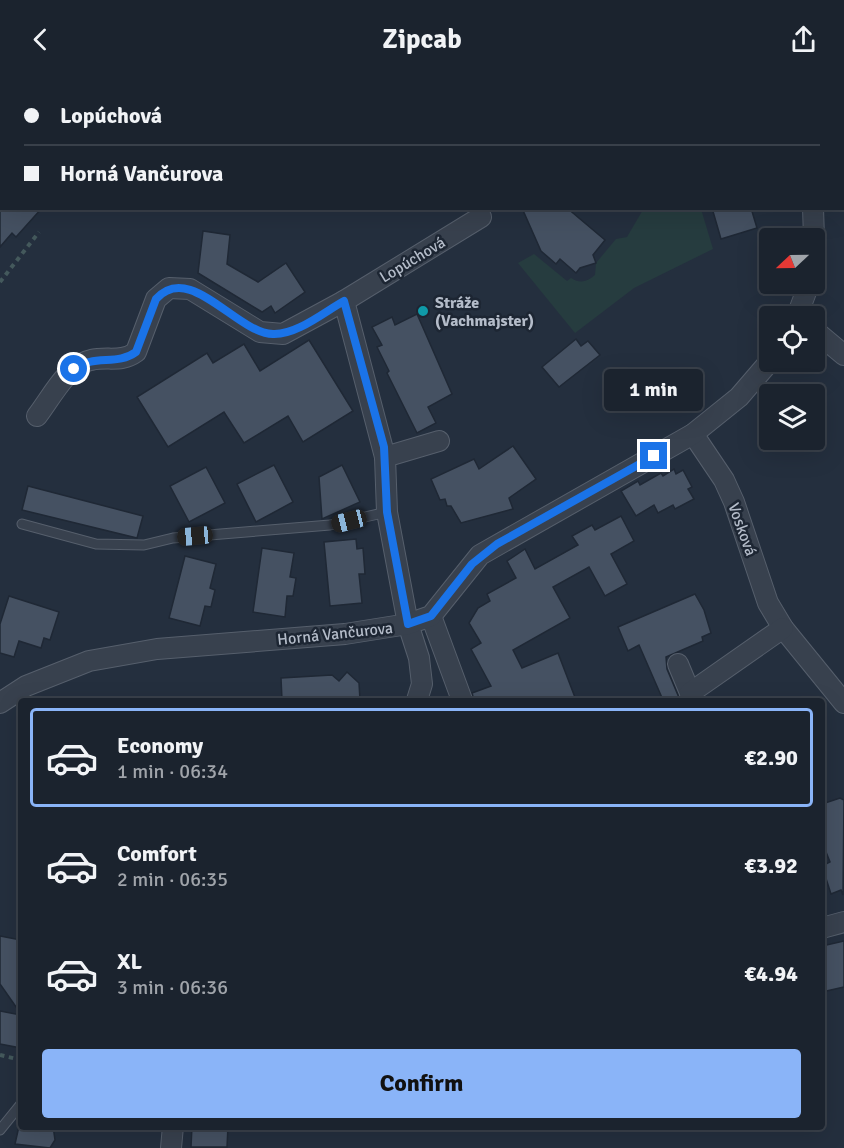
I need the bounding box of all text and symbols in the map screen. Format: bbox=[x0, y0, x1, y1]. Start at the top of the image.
icon: back bbox=[24, 23, 57, 56]
text: Zipcab bbox=[382, 23, 462, 56]
icon: share bbox=[787, 23, 820, 56]
text: Lopúchová bbox=[60, 102, 162, 129]
text: Horná Vančurova bbox=[60, 160, 223, 187]
north arrow bbox=[759, 228, 825, 294]
map controls bbox=[759, 228, 825, 450]
street label: Lopúchová bbox=[376, 232, 449, 287]
place label: Stráže (Vachmajster) bbox=[435, 293, 534, 331]
marker: Stráže (Vachmajster) bbox=[416, 304, 430, 318]
button: locate bbox=[759, 306, 825, 372]
route start bbox=[60, 355, 87, 382]
callout: 1 min bbox=[604, 369, 704, 411]
text: 1 min bbox=[629, 377, 678, 402]
button: layers bbox=[759, 384, 825, 450]
route end bbox=[640, 442, 667, 469]
street label: Vosková bbox=[723, 500, 761, 559]
car bbox=[329, 508, 369, 534]
car bbox=[176, 525, 214, 547]
street label: Horná Vančurova bbox=[276, 618, 394, 650]
icon: car bbox=[45, 731, 99, 785]
text: Economy bbox=[117, 732, 203, 759]
text: €2.90 bbox=[744, 744, 798, 771]
text: 1 min · 06:34 bbox=[117, 759, 228, 784]
icon: car bbox=[45, 839, 99, 893]
text: Comfort bbox=[117, 840, 197, 867]
text: €3.92 bbox=[744, 852, 798, 879]
text: 2 min · 06:35 bbox=[117, 867, 228, 892]
icon: car bbox=[45, 947, 99, 1001]
text: XL bbox=[117, 948, 142, 975]
text: €4.94 bbox=[744, 960, 798, 987]
text: 3 min · 06:36 bbox=[117, 975, 228, 1000]
button: Confirm bbox=[42, 1049, 801, 1118]

